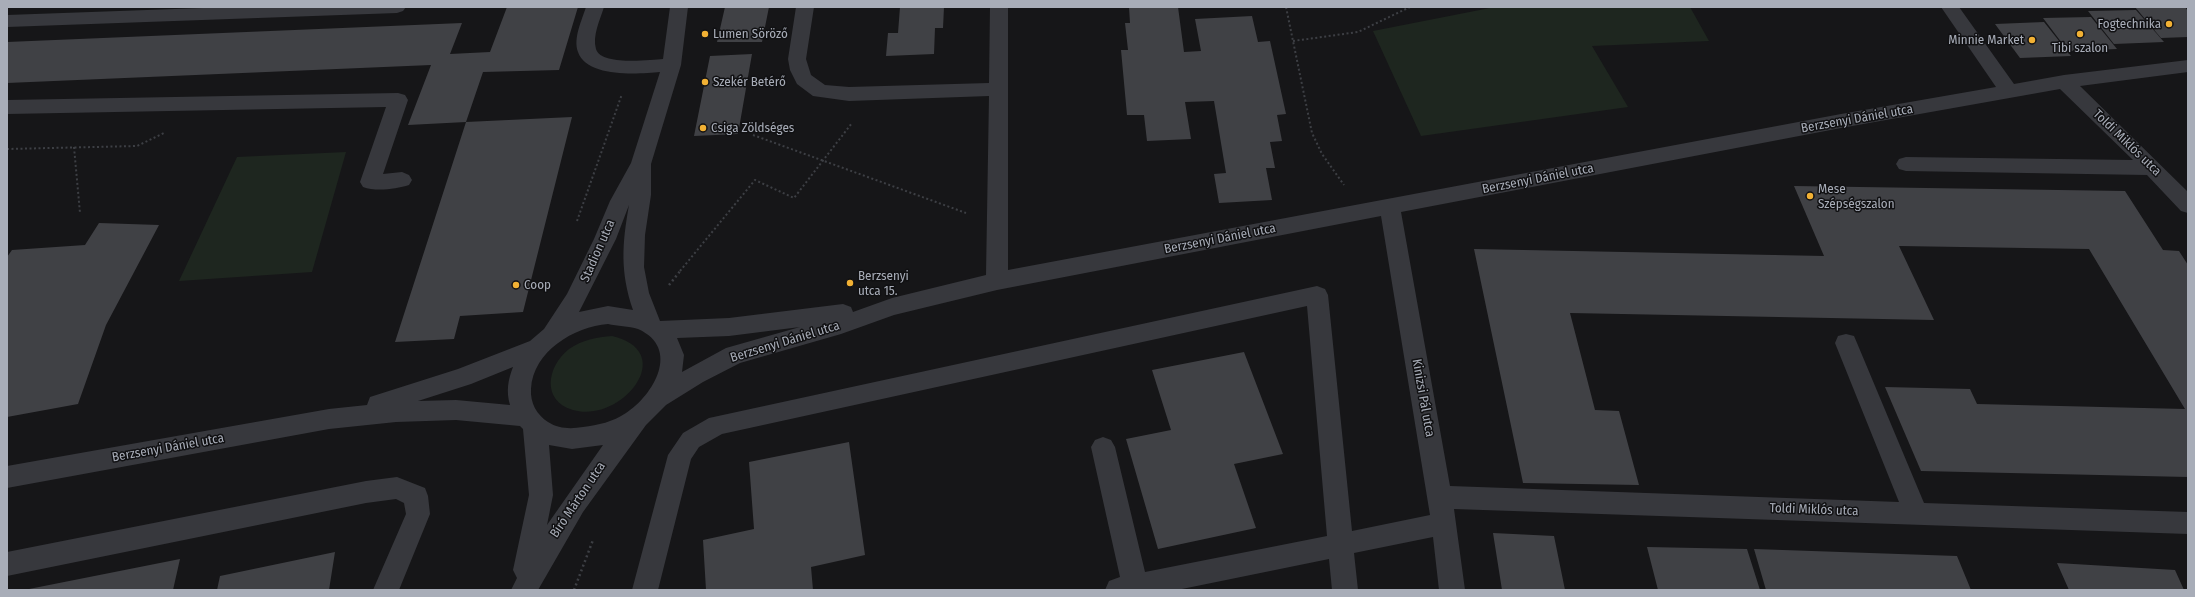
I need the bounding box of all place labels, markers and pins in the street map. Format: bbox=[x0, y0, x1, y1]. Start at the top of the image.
place label: Fogtechnika bbox=[2098, 16, 2161, 32]
marker: Fogtechnika bbox=[2164, 19, 2174, 29]
place label: Lumen Söröző bbox=[713, 26, 788, 42]
marker: Lumen Söröző bbox=[700, 29, 710, 39]
marker: Tibi szalon bbox=[2075, 29, 2085, 39]
place label: Minnie Market bbox=[1948, 32, 2024, 48]
marker: Minnie Market bbox=[2027, 35, 2037, 45]
place label: Tibi szalon bbox=[2052, 40, 2108, 56]
place label: Szekér Betérő bbox=[713, 74, 786, 90]
marker: Szekér Betérő bbox=[700, 77, 710, 87]
place label: Csiga Zöldséges bbox=[711, 120, 794, 136]
marker: Csiga Zöldséges bbox=[698, 123, 708, 133]
place label: Mese Szépségszalon bbox=[1818, 181, 1895, 212]
marker: Mese Szépségszalon bbox=[1805, 191, 1815, 201]
place label: Berzsenyi utca 15. bbox=[858, 268, 909, 299]
place label: Coop bbox=[524, 277, 551, 293]
marker: Berzsenyi utca 15. bbox=[845, 278, 855, 288]
marker: Coop bbox=[511, 280, 521, 290]

